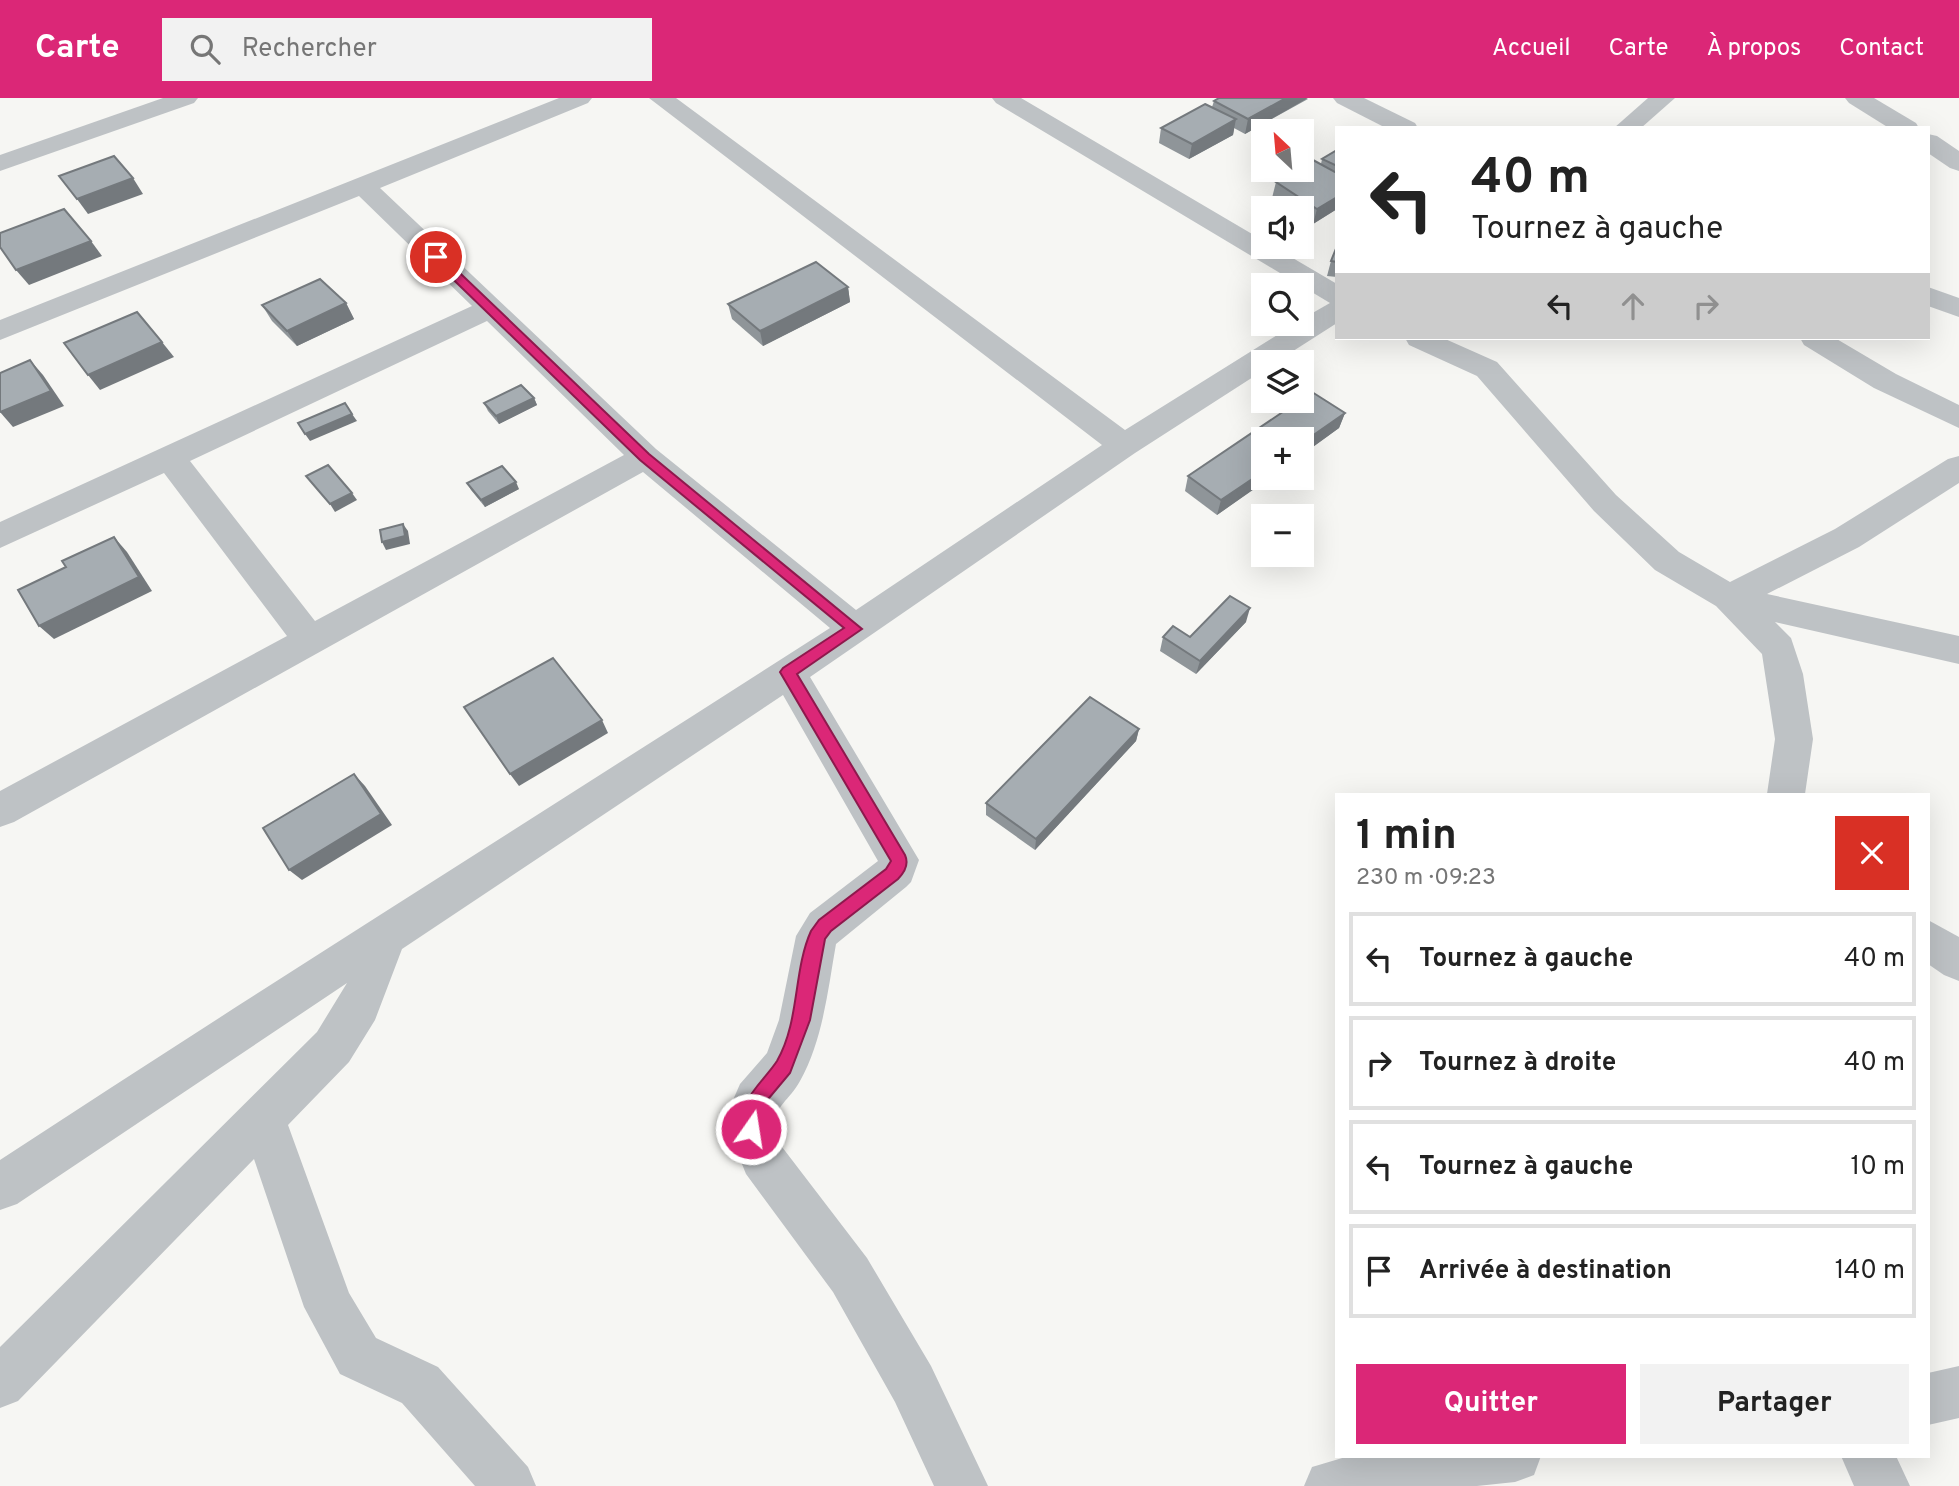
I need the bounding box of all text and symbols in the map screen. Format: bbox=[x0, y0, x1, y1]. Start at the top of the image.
search box bbox=[162, 18, 652, 81]
text: Carte bbox=[35, 28, 120, 70]
icon: search bbox=[186, 30, 224, 68]
text: Rechercher bbox=[242, 33, 377, 66]
text: Accueil bbox=[1492, 34, 1571, 64]
text: Carte bbox=[1609, 34, 1668, 64]
text: À propos bbox=[1706, 34, 1801, 64]
text: Contact bbox=[1839, 34, 1924, 64]
north arrow bbox=[1251, 119, 1314, 182]
map controls bbox=[1251, 119, 1314, 567]
text: 40 m bbox=[1471, 149, 1590, 211]
icon: left bbox=[1356, 154, 1447, 245]
button: sound bbox=[1251, 196, 1314, 259]
text: Tournez à gauche bbox=[1471, 210, 1723, 250]
pin bbox=[406, 227, 466, 287]
icon: arrive bbox=[417, 238, 455, 276]
button: search bbox=[1251, 273, 1314, 336]
icon: left bbox=[1541, 287, 1579, 325]
icon: ahead bbox=[1614, 287, 1652, 325]
icon: right bbox=[1687, 287, 1725, 325]
button: layers bbox=[1251, 350, 1314, 413]
button: + bbox=[1251, 427, 1314, 490]
button: − bbox=[1251, 504, 1314, 567]
text: 1 min bbox=[1356, 811, 1457, 864]
button: close bbox=[1835, 816, 1909, 890]
text: 230 m · 09:23 bbox=[1356, 864, 1496, 893]
icon: left bbox=[1360, 940, 1398, 978]
text: Tournez à gauche bbox=[1419, 943, 1633, 976]
text: 40 m bbox=[1844, 943, 1905, 976]
icon: right bbox=[1360, 1044, 1398, 1082]
text: Tournez à droite bbox=[1419, 1047, 1616, 1080]
text: 40 m bbox=[1844, 1047, 1905, 1080]
position arrow bbox=[714, 1092, 788, 1166]
icon: left bbox=[1360, 1148, 1398, 1186]
text: Tournez à gauche bbox=[1419, 1151, 1633, 1184]
text: 10 m bbox=[1850, 1151, 1905, 1184]
icon: arrive bbox=[1360, 1252, 1398, 1290]
text: Arrivée à destination bbox=[1419, 1255, 1672, 1288]
text: 140 m bbox=[1835, 1255, 1905, 1288]
button: Quitter bbox=[1356, 1364, 1626, 1444]
button: Partager bbox=[1640, 1364, 1909, 1444]

